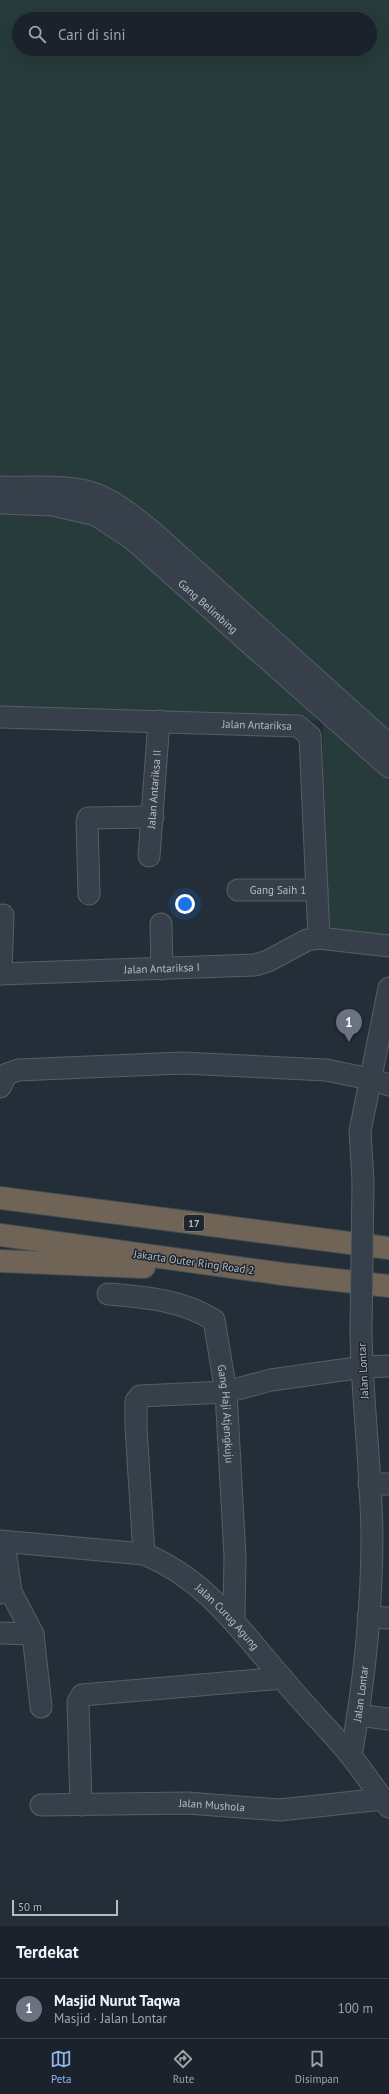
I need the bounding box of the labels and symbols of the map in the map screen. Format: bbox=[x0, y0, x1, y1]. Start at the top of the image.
street label: Gang Belimbing bbox=[175, 576, 241, 637]
street label: Jalan Antariksa bbox=[221, 717, 292, 733]
street label: Jalan Antariksa II bbox=[144, 749, 164, 830]
street label: Gang Saih 1 bbox=[250, 883, 306, 897]
your location bbox=[175, 894, 195, 914]
street label: Jalan Antariksa I bbox=[123, 960, 200, 977]
pin: 1 bbox=[336, 1009, 362, 1042]
road number: 17 bbox=[184, 1215, 204, 1231]
street label: Jakarta Outer Ring Road 2 bbox=[132, 1246, 255, 1277]
street label: Jalan Lontar bbox=[355, 1342, 372, 1400]
street label: Gang Haji Atjengkuju bbox=[215, 1363, 237, 1464]
street label: Jalan Curug Agung bbox=[192, 1580, 262, 1653]
street label: Jalan Lontar bbox=[350, 1665, 371, 1724]
street label: Jalan Mushola bbox=[178, 1796, 245, 1814]
scale bar bbox=[12, 1898, 118, 1917]

